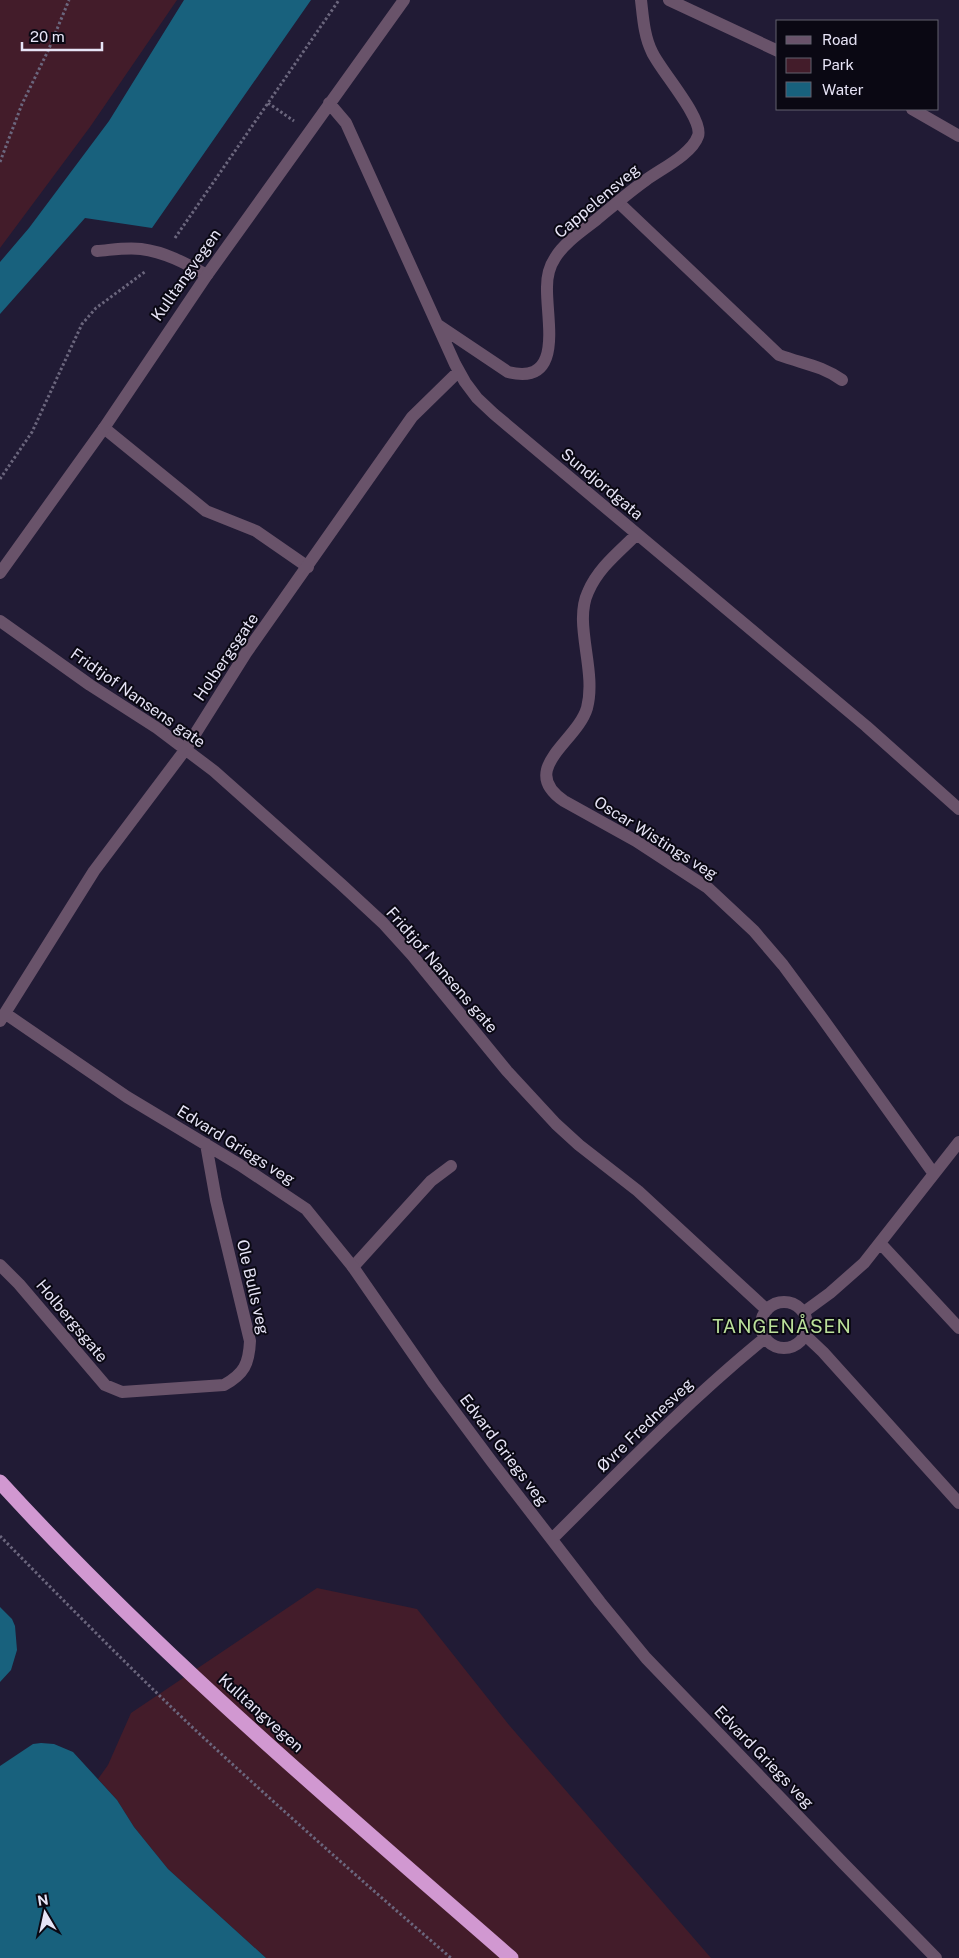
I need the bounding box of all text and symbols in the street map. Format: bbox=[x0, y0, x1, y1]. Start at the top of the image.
scale bar bbox=[22, 20, 102, 52]
legend bbox=[776, 20, 939, 110]
text: 20 m bbox=[30, 28, 65, 45]
text: Road bbox=[822, 31, 858, 48]
text: Park bbox=[822, 56, 854, 73]
text: Water bbox=[822, 81, 864, 98]
street label: Cappelensveg bbox=[550, 160, 644, 242]
street label: Kulltangvegen bbox=[147, 225, 225, 325]
street label: Sundjordgata bbox=[557, 444, 647, 524]
street label: Holbergsgate bbox=[190, 610, 262, 704]
street label: Fridtjof Nansens gate bbox=[67, 644, 209, 752]
street label: Oscar Wistings veg bbox=[591, 792, 721, 884]
street label: Fridtjof Nansens gate bbox=[382, 903, 502, 1037]
street label: Edvard Griegs veg bbox=[174, 1101, 298, 1189]
street label: Ole Bulls veg bbox=[233, 1238, 273, 1336]
street label: Holbergsgate bbox=[32, 1276, 112, 1366]
district label: TANGENÅSEN bbox=[712, 1314, 852, 1337]
street label: Øvre Frednesveg bbox=[593, 1374, 697, 1476]
street label: Edvard Griegs veg bbox=[456, 1390, 552, 1510]
street label: Kulltangvegen bbox=[215, 1670, 307, 1756]
street label: Edvard Griegs veg bbox=[710, 1702, 818, 1812]
north arrow bbox=[20, 1888, 70, 1938]
text: N bbox=[36, 1891, 50, 1909]

